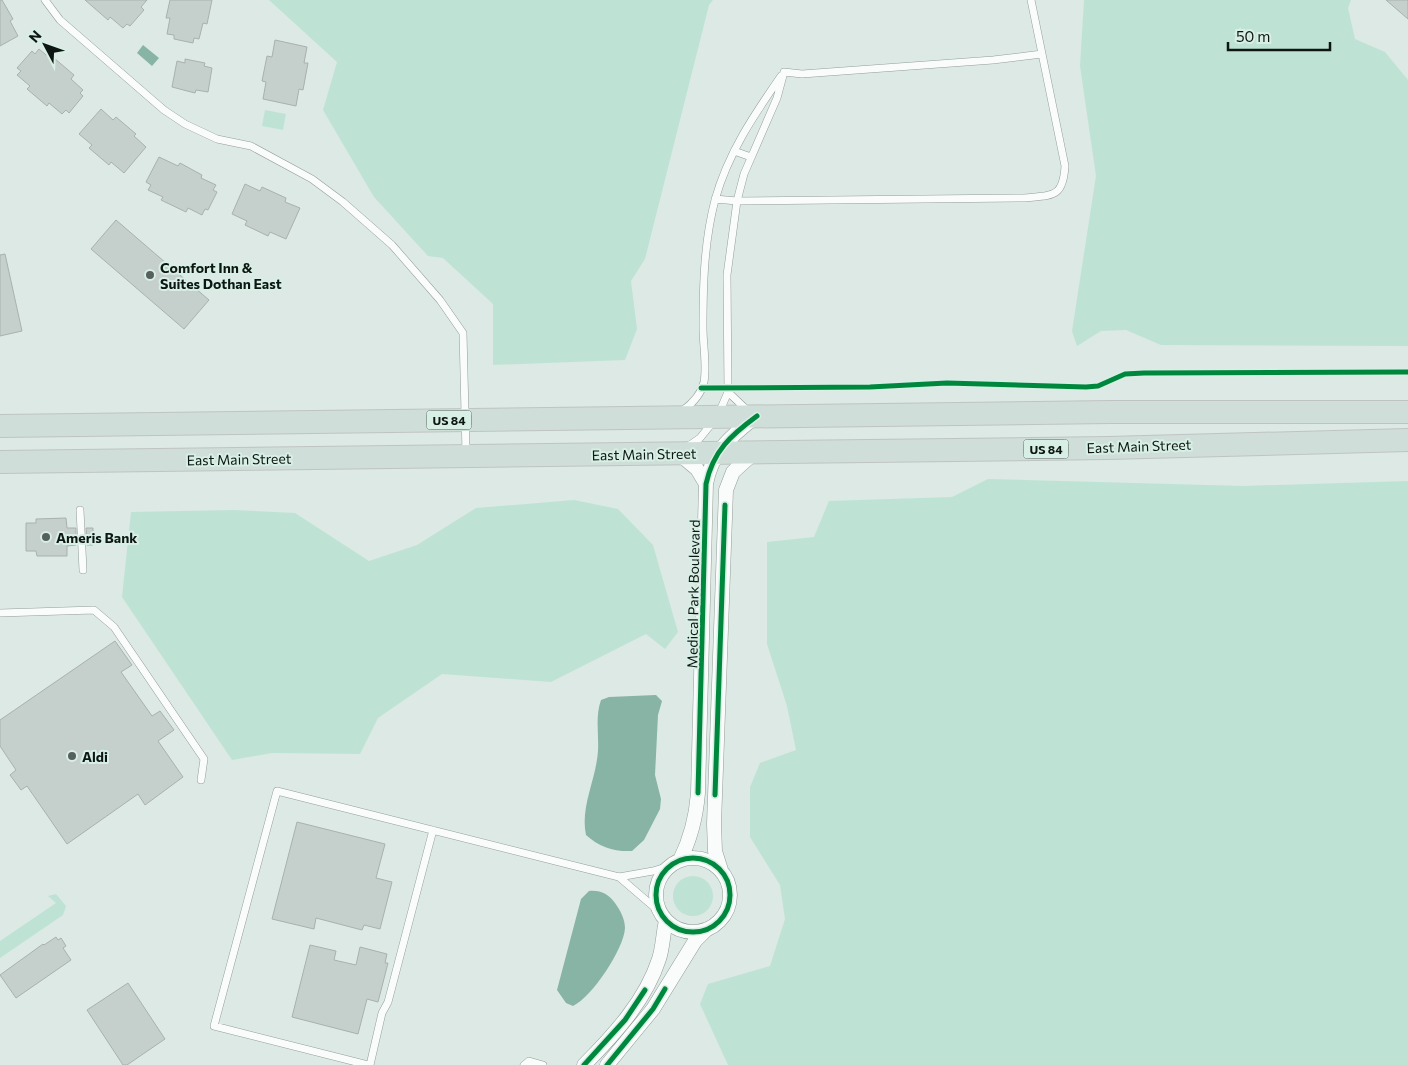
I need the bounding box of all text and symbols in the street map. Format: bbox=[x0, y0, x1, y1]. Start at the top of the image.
north arrow bbox=[20, 20, 70, 70]
scale bar bbox=[1228, 20, 1330, 52]
text: N bbox=[25, 27, 45, 46]
text: 50 m bbox=[1236, 27, 1270, 45]
place label: Comfort Inn & Suites Dothan East bbox=[160, 259, 282, 292]
marker: Comfort Inn & Suites Dothan East bbox=[144, 269, 156, 281]
road number: US 84 bbox=[426, 410, 472, 430]
street label: East Main Street bbox=[1086, 436, 1192, 456]
road number: US 84 bbox=[1024, 439, 1068, 458]
street label: East Main Street bbox=[591, 445, 697, 463]
street label: East Main Street bbox=[186, 450, 292, 468]
street label: Medical Park Boulevard bbox=[683, 520, 703, 668]
place label: Ameris Bank bbox=[56, 529, 137, 546]
marker: Ameris Bank bbox=[40, 531, 52, 543]
place label: Aldi bbox=[82, 748, 108, 765]
marker: Aldi bbox=[66, 750, 78, 762]

